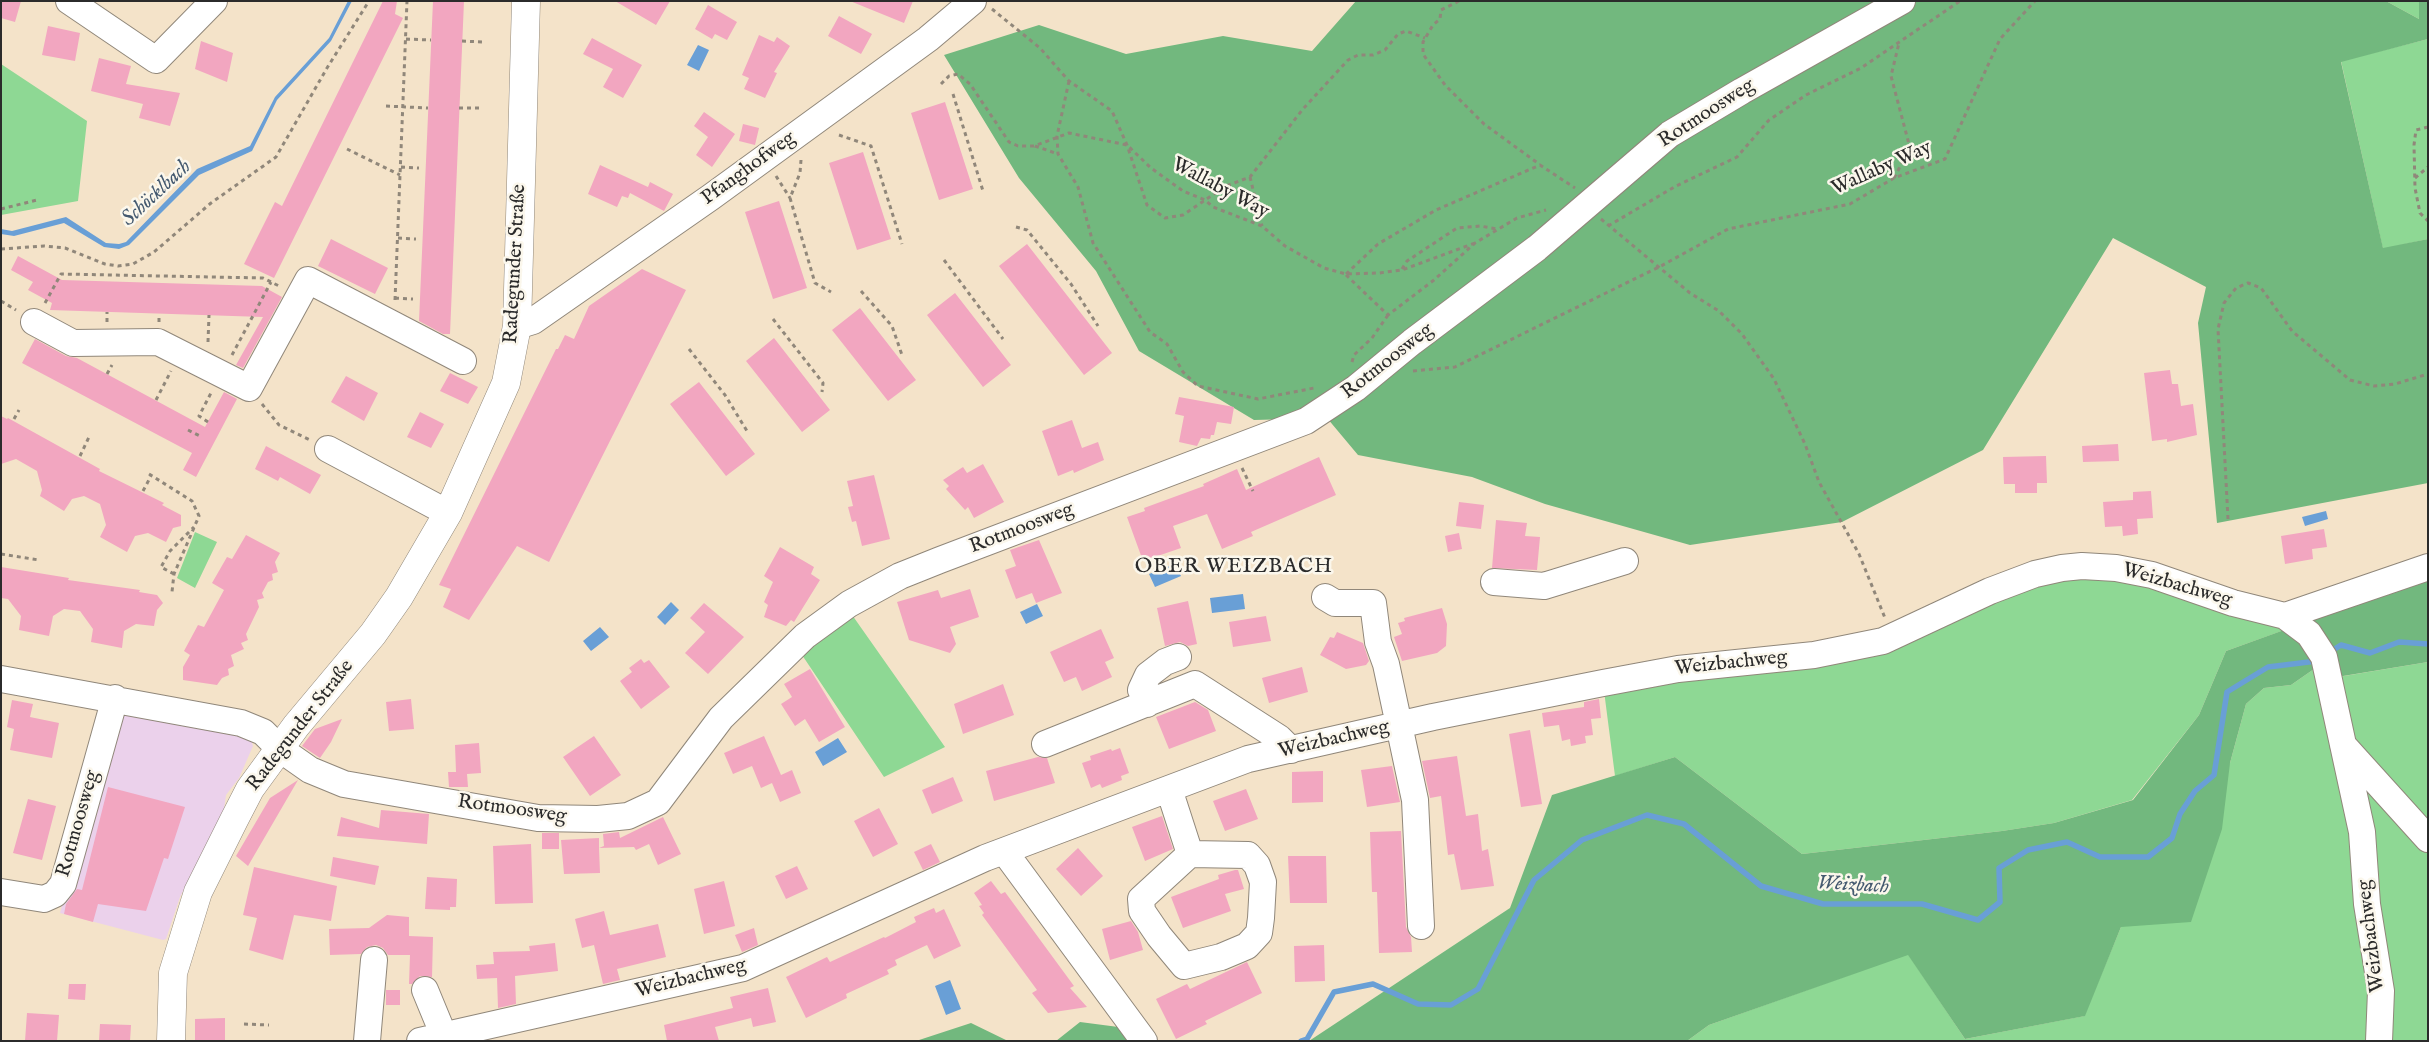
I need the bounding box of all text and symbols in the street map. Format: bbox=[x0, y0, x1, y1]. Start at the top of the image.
street label: Rotmoosweg bbox=[1654, 74, 1760, 154]
street label: Pfanghofweg bbox=[697, 127, 801, 211]
street label: Wallaby Way bbox=[1828, 136, 1936, 202]
street label: Wallaby Way bbox=[1167, 153, 1273, 225]
water label: Schöcklbach bbox=[117, 155, 197, 233]
street label: Radegunder Straße bbox=[500, 184, 532, 344]
street label: Rotmoosweg bbox=[1337, 319, 1439, 405]
street label: Rotmoosweg bbox=[966, 498, 1078, 560]
district label: OBER WEIZBACH bbox=[1133, 555, 1335, 581]
street label: Weizbachweg bbox=[2119, 559, 2235, 613]
street label: Weizbachweg bbox=[1673, 646, 1789, 682]
street label: Radegunder Straße bbox=[242, 656, 360, 796]
street label: Weizbachweg bbox=[1276, 716, 1392, 764]
street label: Rotmoosweg bbox=[52, 768, 106, 880]
street label: Rotmoosweg bbox=[456, 790, 568, 830]
water label: Weizbach bbox=[1817, 872, 1889, 900]
street label: Weizbachweg bbox=[2353, 878, 2391, 994]
street label: Weizbachweg bbox=[633, 954, 749, 1004]

